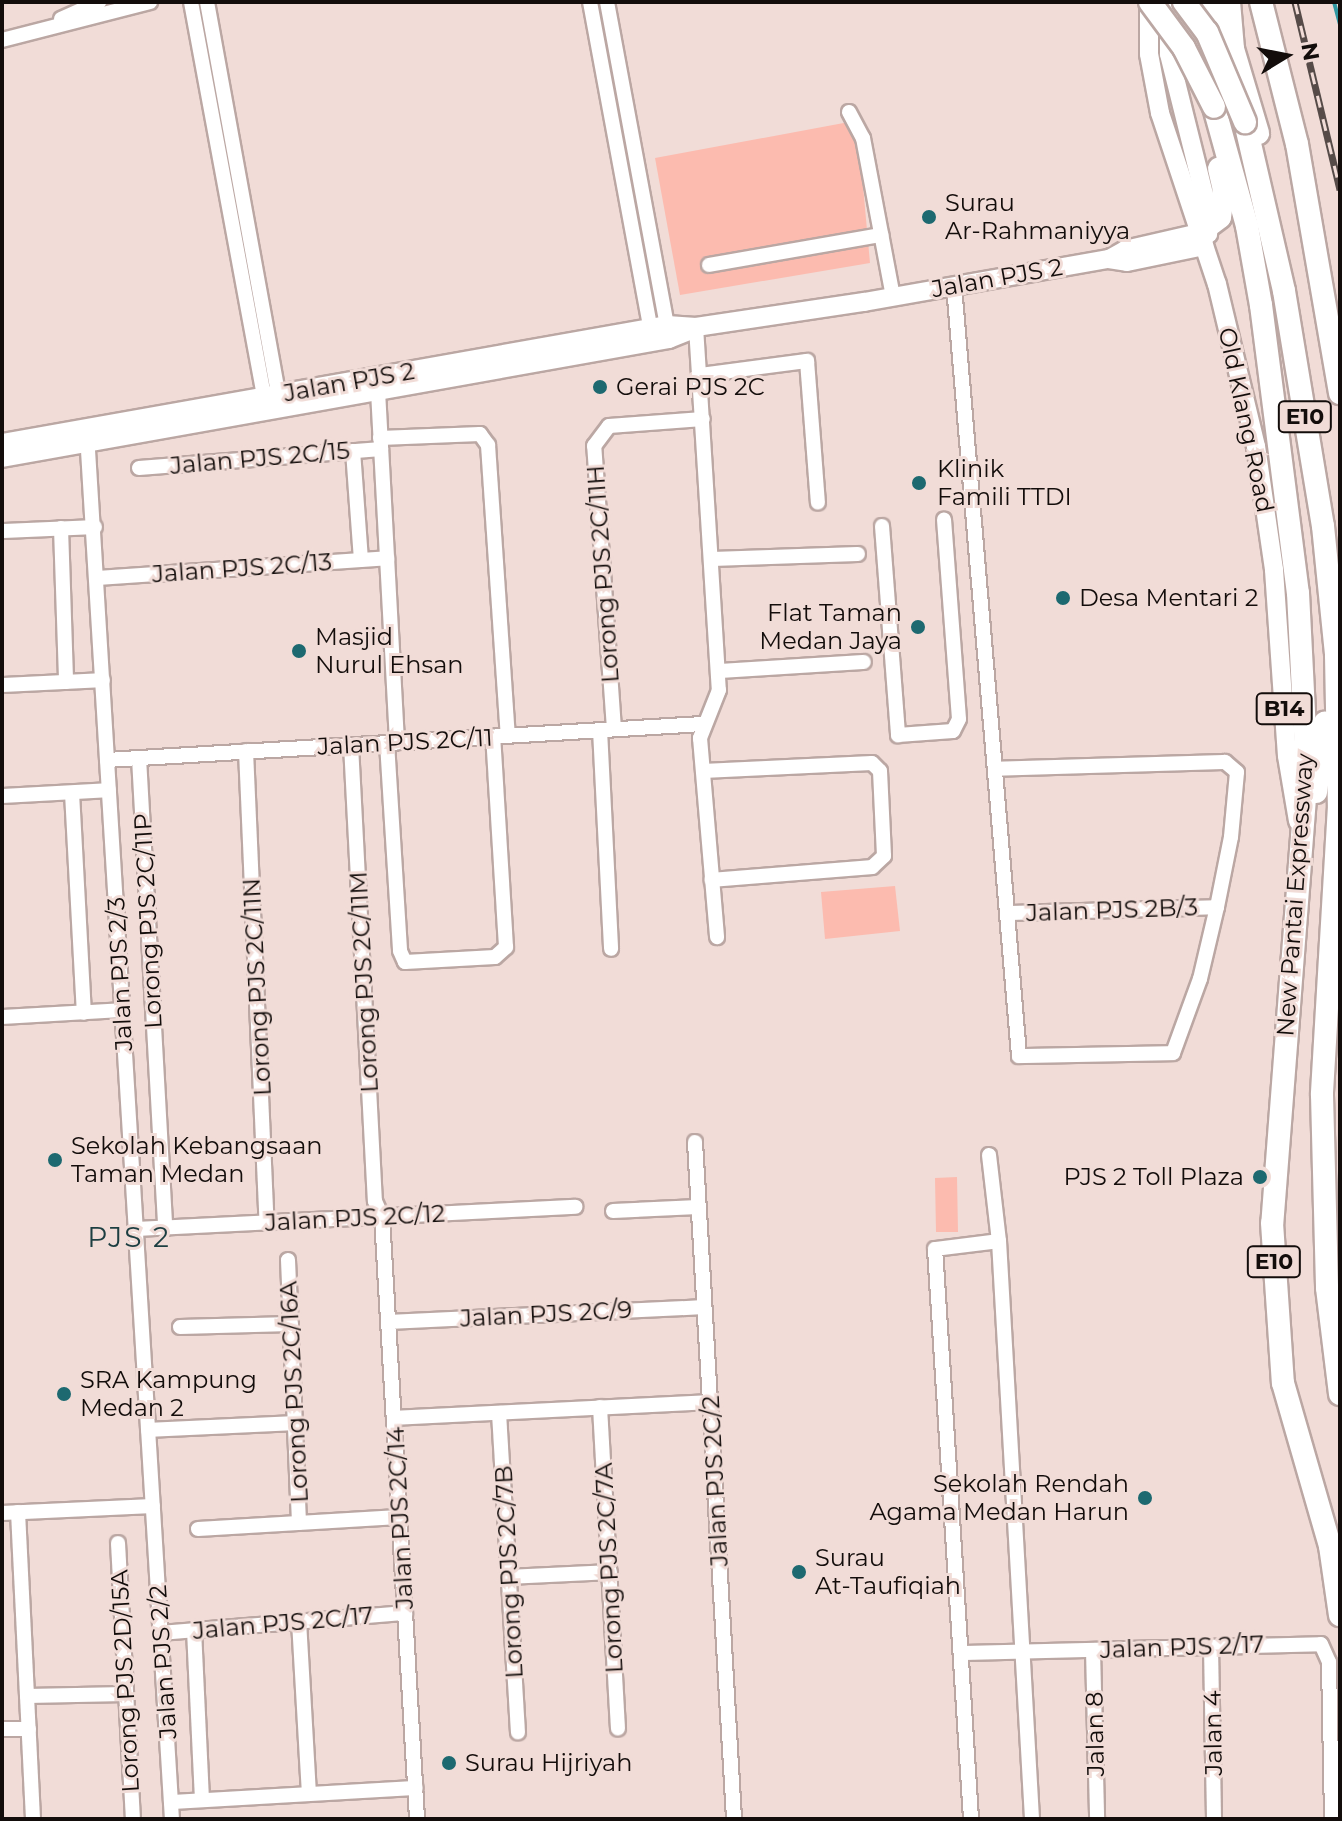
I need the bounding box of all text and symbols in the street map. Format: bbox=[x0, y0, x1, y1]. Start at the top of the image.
north arrow bbox=[1246, 16, 1326, 96]
text: N bbox=[1295, 41, 1325, 63]
place label: Surau Ar-Rahmaniyya bbox=[945, 189, 1130, 245]
marker: Surau Ar-Rahmaniyya bbox=[920, 208, 938, 226]
street label: Jalan PJS 2 bbox=[929, 252, 1065, 304]
street label: Old Klang Road bbox=[1212, 325, 1280, 515]
street label: Jalan PJS 2 bbox=[281, 356, 417, 408]
place label: Gerai PJS 2C bbox=[616, 373, 765, 401]
marker: Gerai PJS 2C bbox=[591, 378, 609, 396]
road number: E10 bbox=[1277, 399, 1333, 435]
street label: Jalan PJS 2C/15 bbox=[169, 436, 351, 480]
place label: Klinik Famili TTDI bbox=[937, 455, 1072, 511]
street label: Lorong PJS 2C/11H bbox=[581, 464, 625, 684]
marker: Klinik Famili TTDI bbox=[908, 472, 930, 494]
street label: Jalan PJS 2C/13 bbox=[151, 547, 333, 589]
place label: Desa Mentari 2 bbox=[1079, 584, 1258, 612]
marker: Desa Mentari 2 bbox=[1054, 589, 1072, 607]
place label: Flat Taman Medan Jaya bbox=[759, 599, 902, 655]
marker: Flat Taman Medan Jaya bbox=[909, 618, 927, 636]
place label: Masjid Nurul Ehsan bbox=[315, 623, 464, 679]
marker: Masjid Nurul Ehsan bbox=[290, 642, 308, 660]
road number: B14 bbox=[1254, 691, 1314, 727]
street label: Jalan PJS 2C/11 bbox=[317, 723, 493, 761]
street label: New Pantai Expressway bbox=[1271, 752, 1319, 1038]
street label: Lorong PJS 2C/11P bbox=[128, 813, 168, 1029]
street label: Lorong PJS 2C/11M bbox=[344, 871, 384, 1093]
street label: Lorong PJS 2C/11N bbox=[237, 877, 277, 1097]
street label: Jalan PJS 2B/3 bbox=[1025, 893, 1199, 927]
street label: Jalan PJS 2/3 bbox=[102, 896, 138, 1052]
place label: Sekolah Kebangsaan Taman Medan bbox=[71, 1132, 323, 1188]
marker: Sekolah Kebangsaan Taman Medan bbox=[46, 1151, 64, 1169]
place label: PJS 2 Toll Plaza bbox=[1064, 1163, 1244, 1191]
marker: PJS 2 Toll Plaza bbox=[1251, 1168, 1269, 1186]
street label: Jalan PJS 2C/12 bbox=[264, 1199, 446, 1237]
district label: PJS 2 bbox=[87, 1220, 171, 1254]
road number: E10 bbox=[1246, 1244, 1302, 1280]
street label: Lorong PJS 2C/16A bbox=[274, 1280, 314, 1504]
street label: Jalan PJS 2C/9 bbox=[459, 1295, 633, 1333]
place label: SRA Kampung Medan 2 bbox=[80, 1366, 257, 1422]
marker: SRA Kampung Medan 2 bbox=[55, 1385, 73, 1403]
street label: Jalan PJS 2C/2 bbox=[696, 1395, 734, 1567]
street label: Jalan PJS 2C/14 bbox=[381, 1426, 419, 1610]
street label: Lorong PJS 2C/7A bbox=[589, 1462, 629, 1674]
street label: Lorong PJS 2C/7B bbox=[489, 1465, 529, 1679]
place label: Sekolah Rendah Agama Medan Harun bbox=[869, 1470, 1129, 1526]
marker: Sekolah Rendah Agama Medan Harun bbox=[1136, 1489, 1154, 1507]
place label: Surau At-Taufiqiah bbox=[815, 1544, 961, 1600]
marker: Surau At-Taufiqiah bbox=[790, 1563, 808, 1581]
street label: Lorong PJS 2D/15A bbox=[105, 1569, 145, 1793]
street label: Jalan PJS 2/2 bbox=[143, 1584, 183, 1740]
street label: Jalan PJS 2C/17 bbox=[192, 1601, 374, 1645]
street label: Jalan PJS 2/17 bbox=[1099, 1630, 1265, 1664]
street label: Jalan 4 bbox=[1198, 1690, 1228, 1776]
street label: Jalan 8 bbox=[1080, 1691, 1110, 1777]
place label: Surau Hijriyah bbox=[465, 1749, 632, 1777]
marker: Surau Hijriyah bbox=[440, 1754, 458, 1772]

